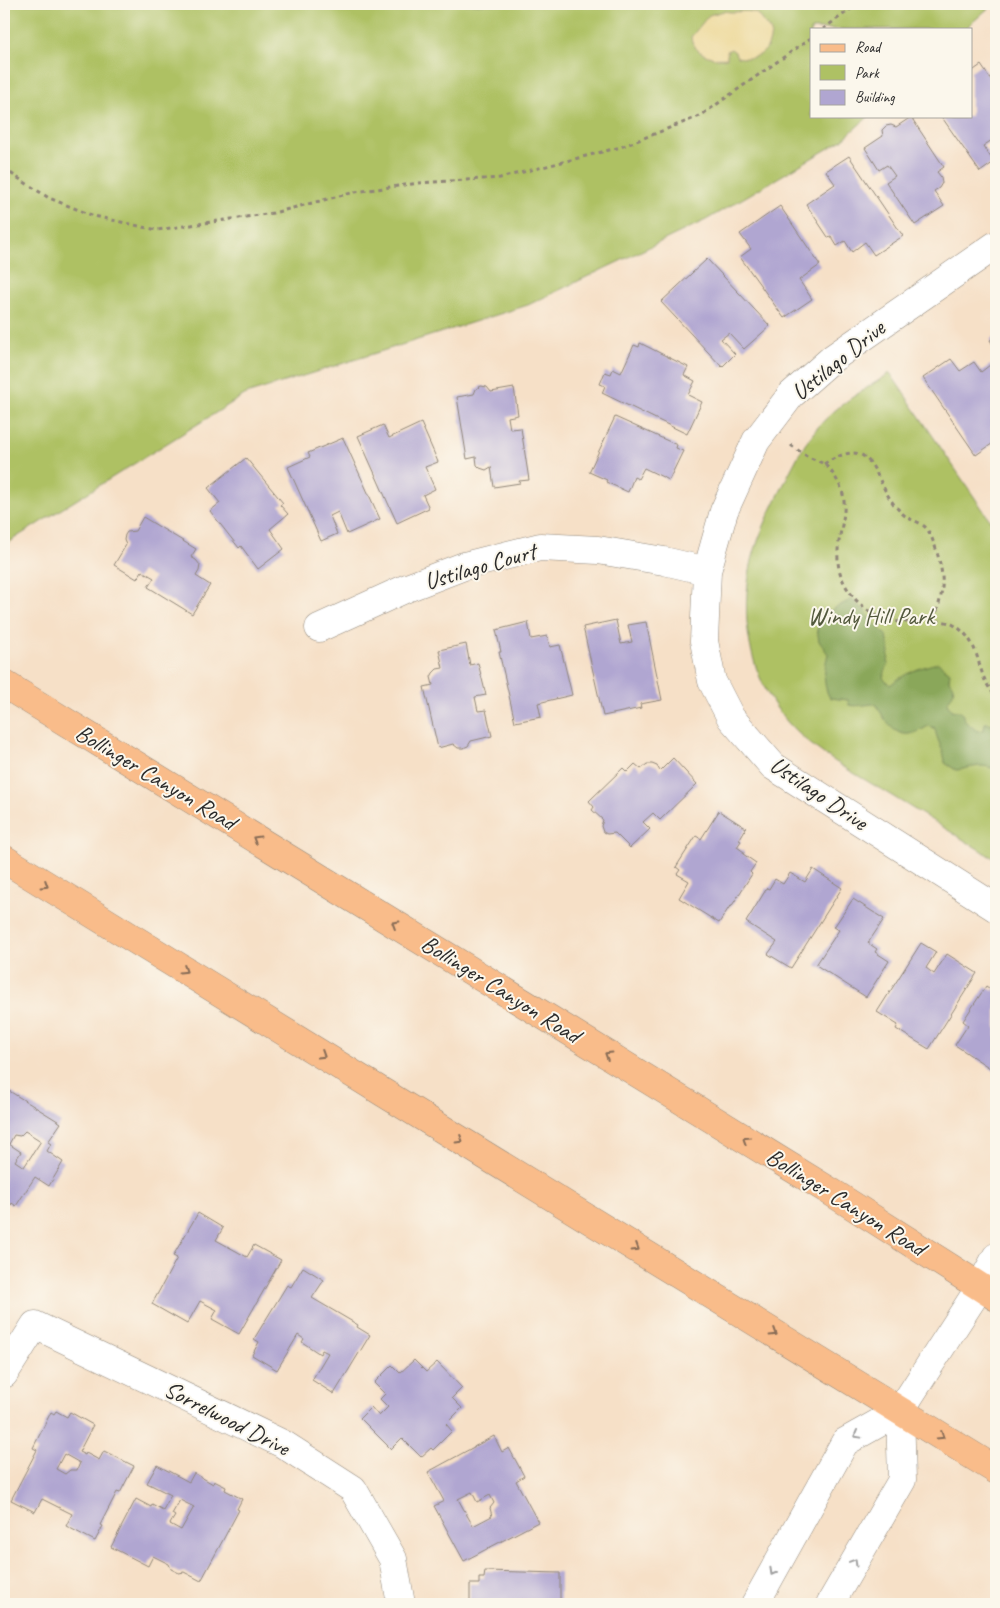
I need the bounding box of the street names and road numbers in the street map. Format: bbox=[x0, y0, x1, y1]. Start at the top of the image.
street label: Ustilago Drive bbox=[785, 312, 893, 407]
street label: Ustilago Court bbox=[421, 535, 542, 596]
street label: Bollinger Canyon Road bbox=[70, 717, 245, 839]
street label: Ustilago Drive bbox=[764, 749, 875, 838]
street label: Bollinger Canyon Road bbox=[416, 928, 589, 1052]
street label: Bollinger Canyon Road bbox=[761, 1141, 934, 1265]
street label: Sorrelwood Drive bbox=[159, 1374, 297, 1463]

